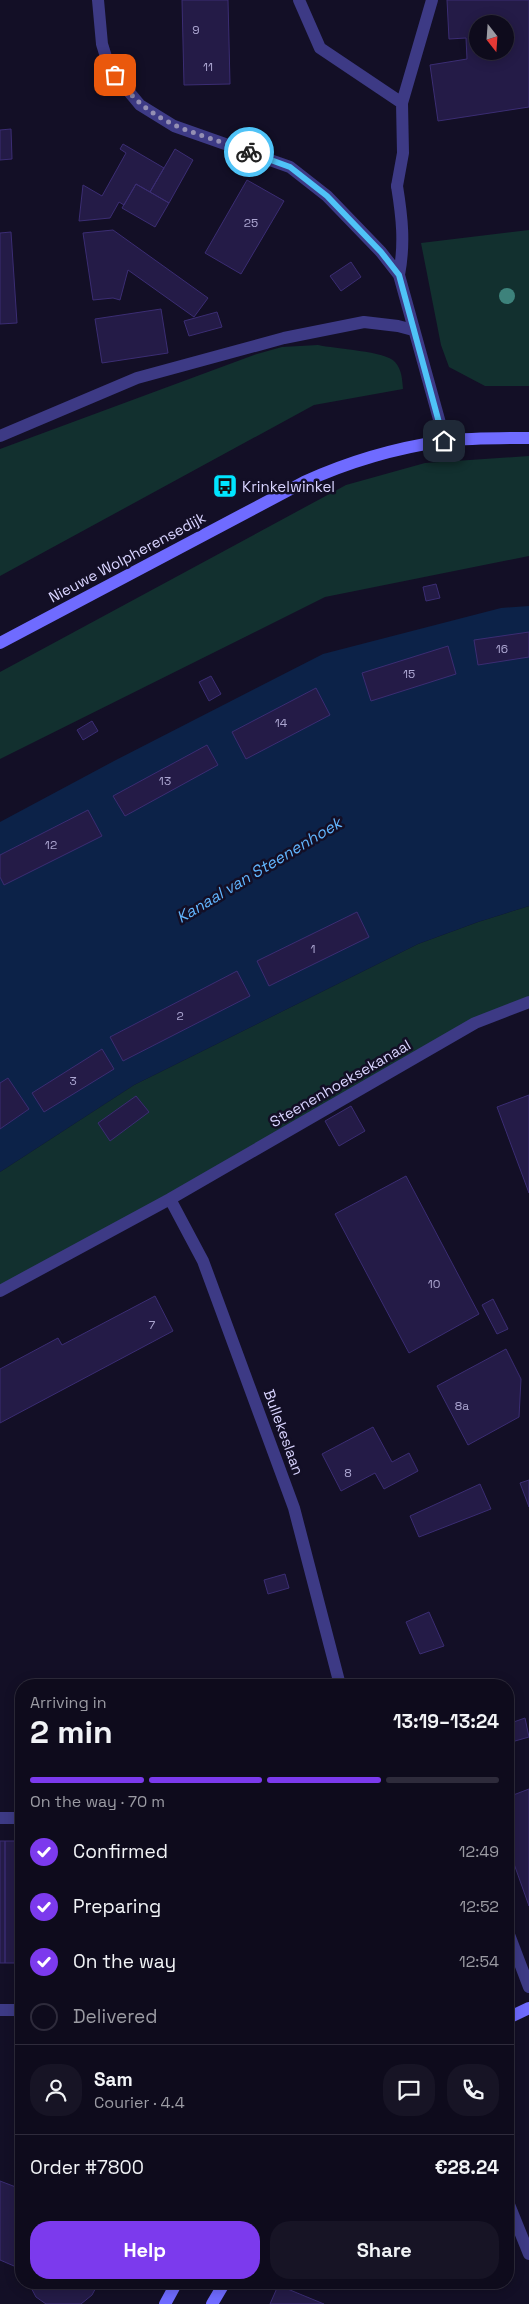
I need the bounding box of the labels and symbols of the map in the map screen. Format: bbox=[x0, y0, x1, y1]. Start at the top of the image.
north arrow bbox=[469, 15, 514, 60]
house number: 9 bbox=[192, 22, 200, 38]
pin bbox=[94, 54, 136, 96]
house number: 11 bbox=[203, 59, 213, 75]
courier bbox=[224, 127, 274, 177]
house number: 25 bbox=[244, 215, 258, 231]
pin bbox=[423, 420, 465, 462]
bus stop icon: Krinkelwinkel bbox=[212, 473, 238, 499]
place label: Krinkelwinkel bbox=[242, 477, 335, 496]
street label: Nieuwe Wolpherensedijk bbox=[45, 507, 209, 607]
house number: 16 bbox=[496, 641, 508, 657]
house number: 15 bbox=[403, 666, 415, 682]
house number: 14 bbox=[275, 715, 288, 731]
house number: 13 bbox=[159, 773, 171, 789]
water label: Kanaal van Steenenhoek bbox=[172, 811, 348, 928]
house number: 12 bbox=[45, 837, 57, 853]
house number: 1 bbox=[310, 941, 316, 957]
house number: 2 bbox=[176, 1008, 184, 1024]
street label: Steenenhoeksekanaal bbox=[266, 1035, 414, 1131]
house number: 3 bbox=[69, 1073, 77, 1089]
house number: 10 bbox=[428, 1276, 440, 1292]
house number: 7 bbox=[149, 1317, 156, 1333]
street label: Bullekeslaan bbox=[260, 1387, 308, 1477]
house number: 8a bbox=[455, 1398, 469, 1414]
house number: 8 bbox=[344, 1465, 352, 1481]

